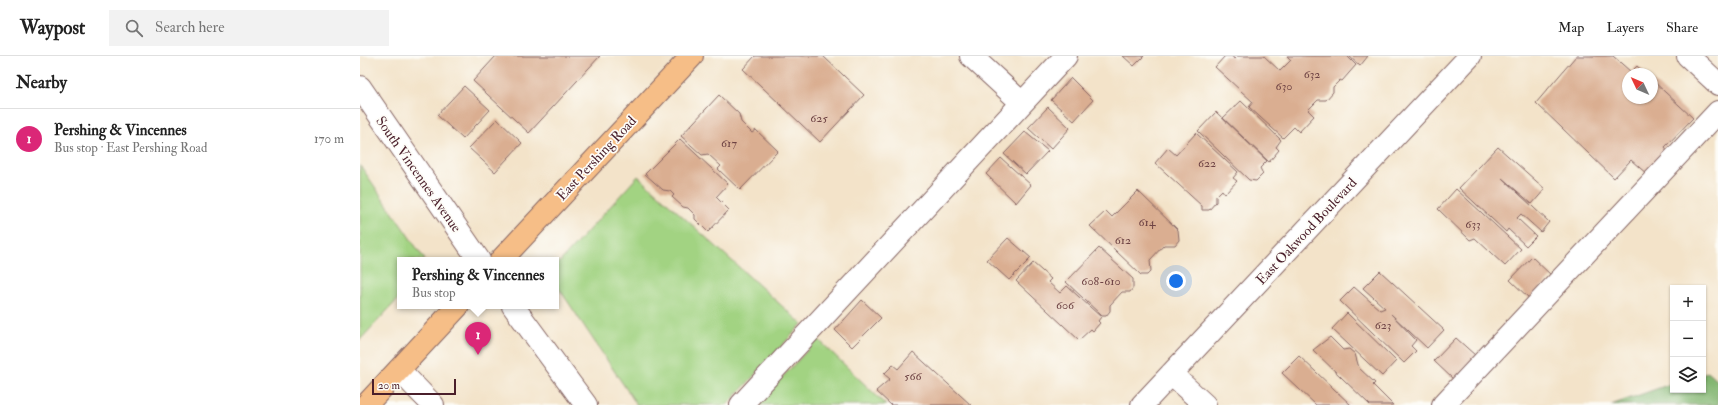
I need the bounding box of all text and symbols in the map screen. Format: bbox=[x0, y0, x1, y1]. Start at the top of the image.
search box bbox=[109, 10, 389, 46]
text: Waypost bbox=[20, 16, 85, 40]
icon: search bbox=[123, 17, 145, 39]
text: Search here bbox=[155, 18, 224, 37]
text: Map bbox=[1558, 19, 1584, 36]
text: Layers bbox=[1606, 19, 1644, 36]
text: Share bbox=[1666, 19, 1698, 36]
house number: 632 bbox=[1304, 67, 1320, 82]
north arrow bbox=[1622, 68, 1658, 104]
text: Nearby bbox=[16, 72, 67, 93]
house number: 630 bbox=[1276, 79, 1292, 94]
house number: 625 bbox=[810, 111, 828, 126]
street label: South Vincennes Avenue bbox=[372, 113, 465, 236]
street label: East Pershing Road bbox=[553, 113, 640, 204]
text: Pershing & Vincennes bbox=[54, 121, 187, 140]
text: 1 bbox=[27, 131, 31, 147]
text: 170 m bbox=[314, 131, 344, 147]
house number: 617 bbox=[721, 136, 737, 151]
text: Bus stop · East Pershing Road bbox=[54, 140, 207, 156]
house number: 622 bbox=[1198, 156, 1216, 171]
street label: East Oakwood Boulevard bbox=[1252, 174, 1360, 288]
house number: 614 bbox=[1139, 215, 1156, 230]
house number: 633 bbox=[1465, 217, 1481, 232]
house number: 612 bbox=[1115, 233, 1131, 248]
popup bbox=[397, 257, 559, 309]
text: Pershing & Vincennes bbox=[412, 266, 544, 285]
your location bbox=[1166, 271, 1186, 291]
house number: 608-610 bbox=[1081, 274, 1121, 289]
text: Bus stop bbox=[412, 285, 456, 301]
map controls bbox=[1670, 285, 1706, 393]
button: + bbox=[1670, 285, 1706, 321]
house number: 606 bbox=[1056, 298, 1075, 313]
house number: 623 bbox=[1375, 318, 1391, 333]
button: − bbox=[1670, 321, 1706, 357]
pin: 1 bbox=[465, 322, 491, 355]
button: layers bbox=[1670, 357, 1706, 393]
house number: 566 bbox=[904, 369, 923, 384]
scale bar bbox=[372, 377, 456, 396]
text: 20 m bbox=[378, 379, 400, 392]

